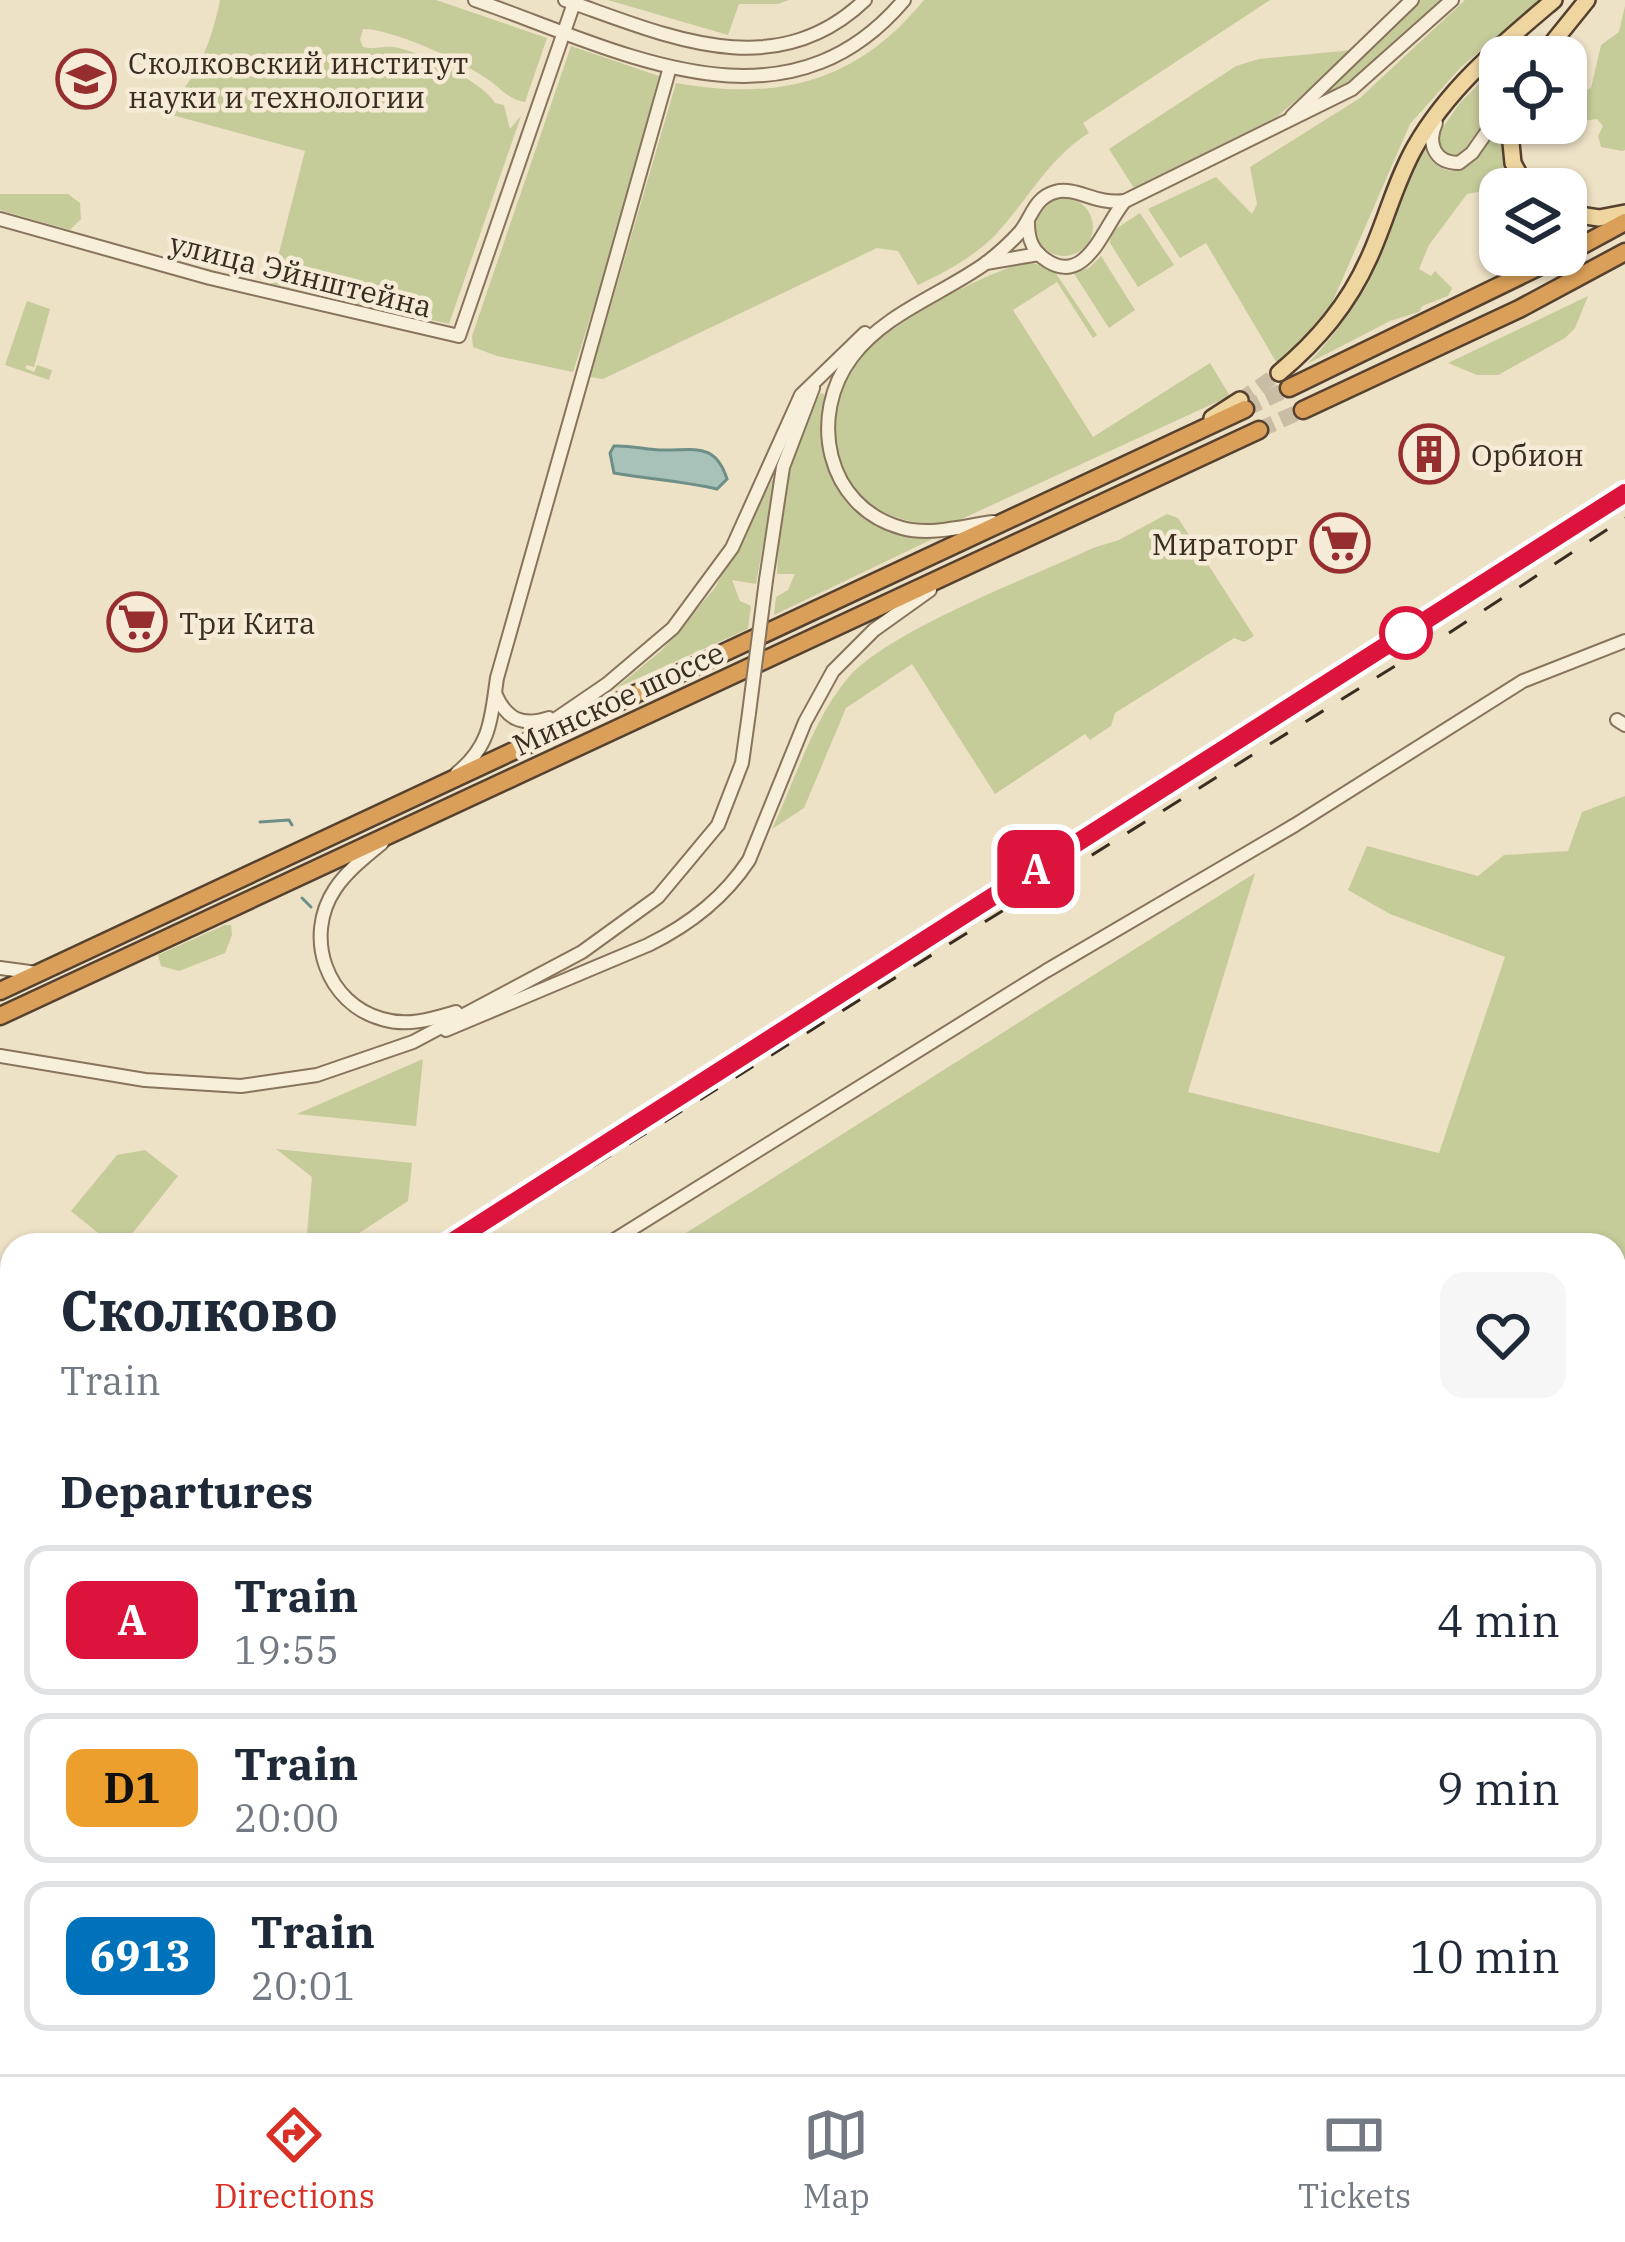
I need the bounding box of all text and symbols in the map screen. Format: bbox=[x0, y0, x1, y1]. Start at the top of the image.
map controls bbox=[1479, 36, 1587, 276]
button: locate bbox=[1479, 36, 1587, 144]
place label: Сколковский институт науки и технологии bbox=[128, 43, 468, 116]
school or university icon: Сколковский институт науки и технологии bbox=[55, 48, 117, 110]
button: layers bbox=[1479, 168, 1587, 276]
street label: улица Эйнштейна bbox=[166, 223, 436, 325]
building icon: Орбион bbox=[1398, 423, 1460, 485]
place label: Орбион bbox=[1471, 435, 1584, 474]
supermarket icon: Мираторг bbox=[1309, 512, 1371, 574]
place label: Мираторг bbox=[1152, 524, 1298, 563]
supermarket icon: Три Кита bbox=[106, 591, 168, 653]
place label: Три Кита bbox=[179, 603, 315, 642]
unlabelled marker bbox=[1381, 608, 1431, 658]
street label: Минское шоссе bbox=[506, 632, 730, 764]
line badge: A bbox=[997, 830, 1075, 908]
text: A bbox=[1021, 841, 1051, 896]
button: heart bbox=[1440, 1272, 1566, 1398]
text: Сколково bbox=[60, 1273, 338, 1347]
text: Train bbox=[60, 1355, 161, 1406]
text: Departures bbox=[60, 1462, 313, 1520]
text: Train bbox=[234, 1566, 358, 1624]
text: 4 min bbox=[1437, 1591, 1560, 1649]
text: A bbox=[117, 1592, 147, 1647]
text: 19:55 bbox=[234, 1624, 339, 1675]
text: Train bbox=[234, 1734, 358, 1792]
text: 9 min bbox=[1437, 1759, 1560, 1817]
text: D1 bbox=[104, 1760, 160, 1815]
text: 20:00 bbox=[234, 1792, 339, 1843]
text: Train bbox=[251, 1902, 375, 1960]
text: 10 min bbox=[1410, 1927, 1560, 1985]
text: 6913 bbox=[90, 1928, 191, 1983]
text: 20:01 bbox=[251, 1960, 356, 2011]
tab: Directions bbox=[214, 2102, 375, 2217]
tab: Map bbox=[803, 2102, 870, 2217]
tab: Tickets bbox=[1298, 2102, 1411, 2217]

